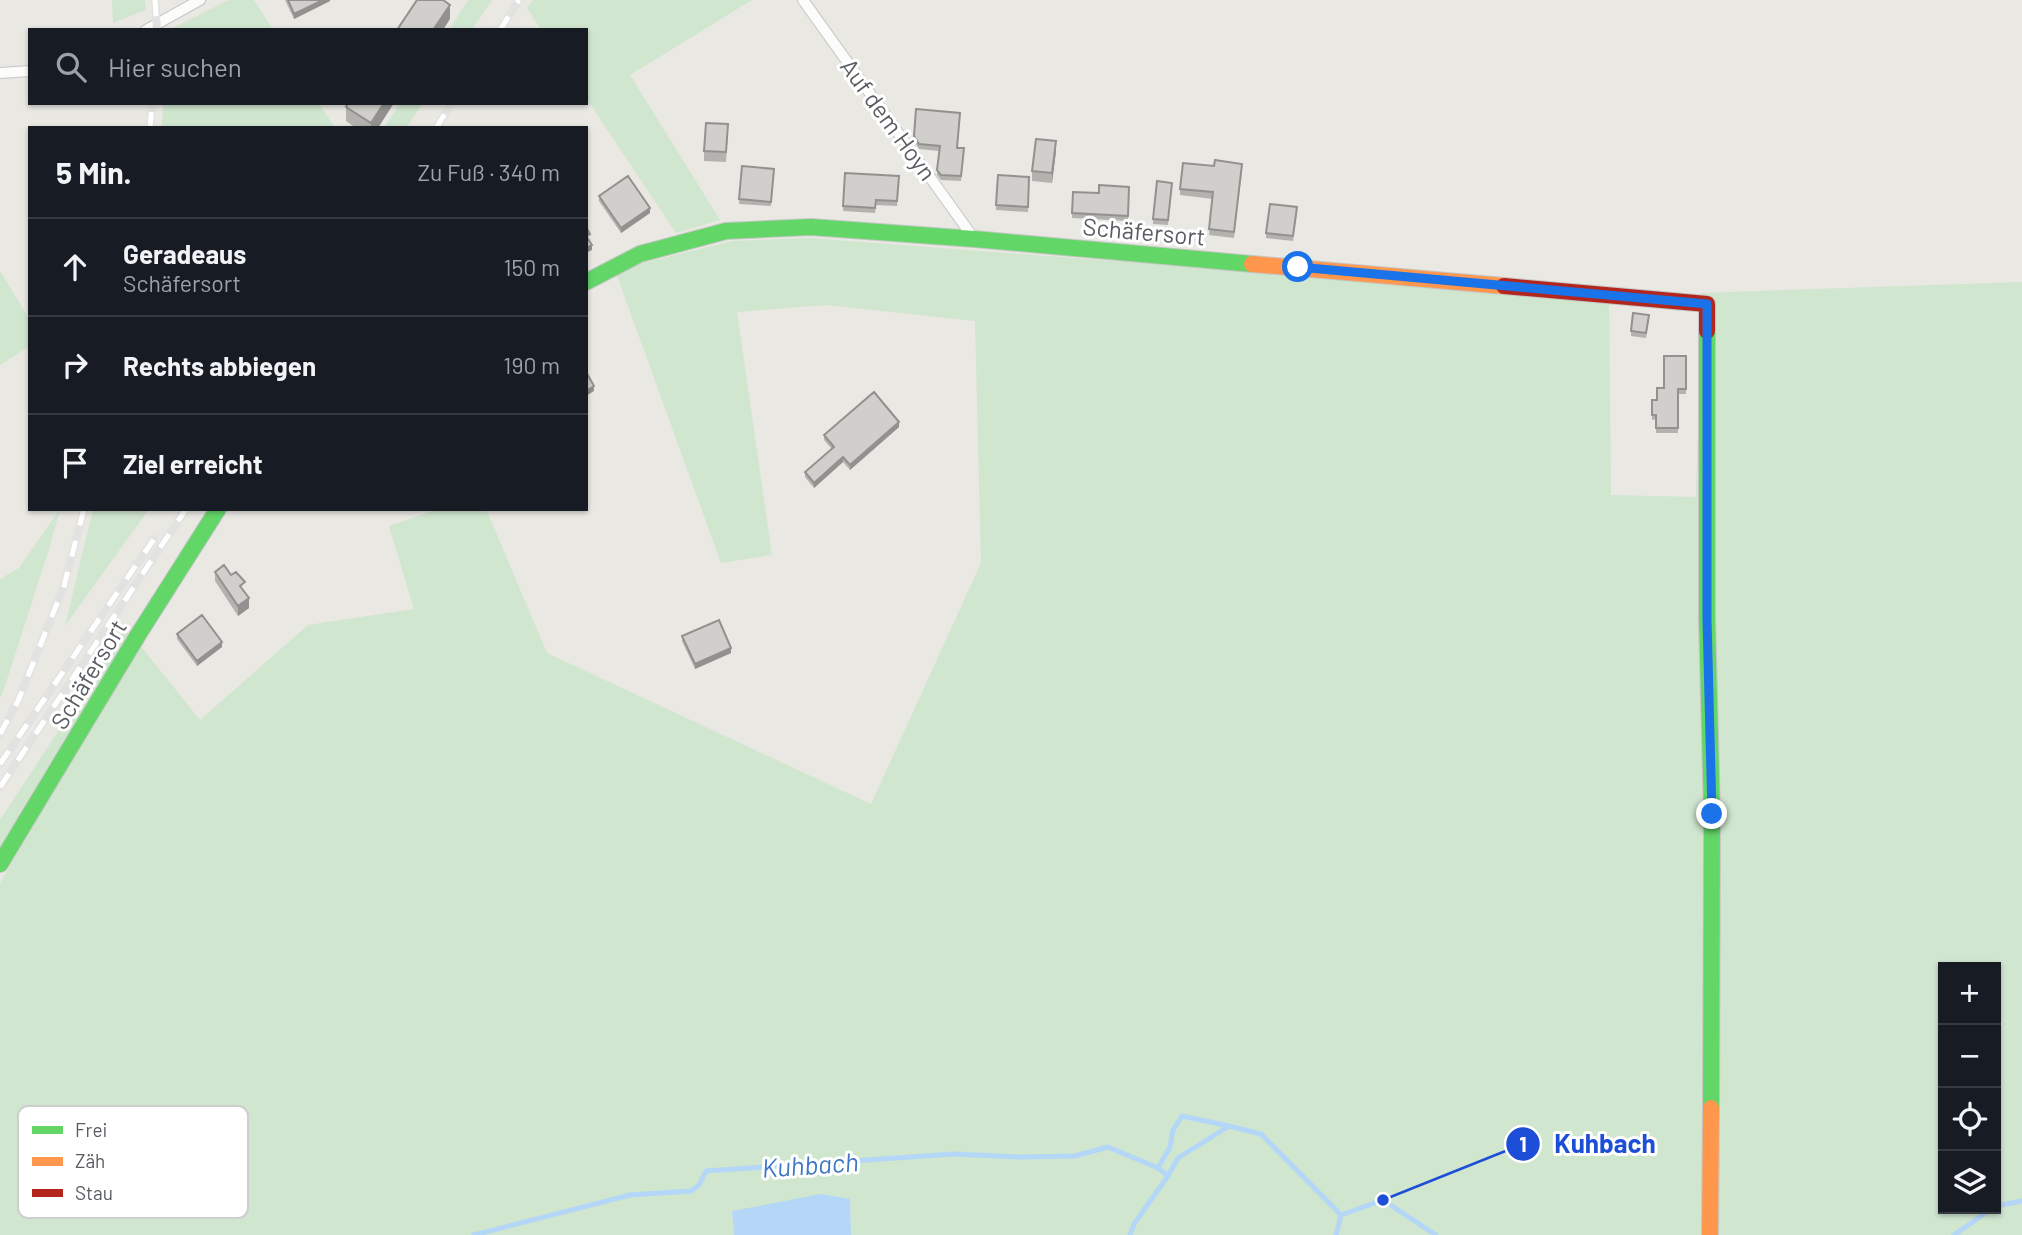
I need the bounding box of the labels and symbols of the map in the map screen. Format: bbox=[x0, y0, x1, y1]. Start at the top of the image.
street label: Auf dem Hoyn bbox=[835, 52, 943, 186]
street label: Schäfersort bbox=[1081, 211, 1207, 251]
route start bbox=[1282, 251, 1313, 282]
street label: Schäfersort bbox=[44, 614, 132, 734]
route end bbox=[1696, 798, 1727, 829]
legend bbox=[18, 1106, 248, 1218]
text: Frei bbox=[75, 1118, 107, 1141]
callout: Kuhbach bbox=[1505, 1121, 1669, 1168]
text: Kuhbach bbox=[1554, 1127, 1656, 1158]
text: 1 bbox=[1519, 1131, 1527, 1156]
water label: Kuhbach bbox=[761, 1145, 859, 1183]
text: Zäh bbox=[75, 1149, 105, 1172]
text: Stau bbox=[75, 1181, 113, 1204]

